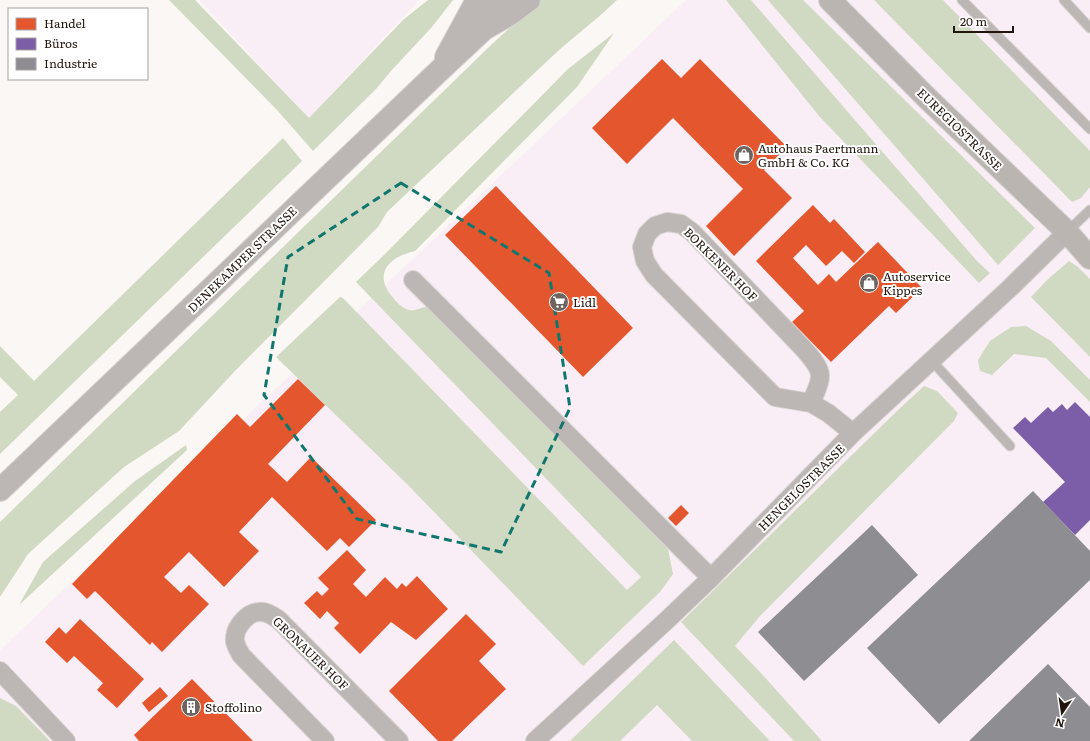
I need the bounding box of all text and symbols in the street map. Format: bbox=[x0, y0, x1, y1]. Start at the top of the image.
legend bbox=[8, 8, 148, 80]
scale bar bbox=[954, 8, 1013, 34]
text: 20 m bbox=[960, 12, 987, 30]
text: Handel bbox=[44, 14, 86, 32]
text: Büros bbox=[44, 34, 78, 52]
text: Industrie bbox=[44, 54, 97, 72]
street label: EUREGIOSTRASSE bbox=[914, 84, 1007, 175]
place label: Autohaus Paertmann GmbH & Co. KG bbox=[758, 139, 879, 171]
shop icon: Autohaus Paertmann GmbH & Co. KG bbox=[733, 144, 755, 166]
street label: DENEKAMPER STRASSE bbox=[183, 202, 301, 316]
street label: BORKENER HOF bbox=[680, 223, 762, 305]
place label: Autoservice Kippes bbox=[883, 267, 951, 299]
shop icon: Autoservice Kippes bbox=[858, 272, 880, 294]
supermarket icon: Lidl bbox=[548, 291, 570, 313]
place label: Lidl bbox=[573, 293, 596, 311]
street label: HENGELOSTRASSE bbox=[754, 439, 849, 534]
street label: GRONAUER HOF bbox=[269, 612, 353, 694]
north arrow bbox=[1042, 693, 1082, 733]
building icon: Stoffolino bbox=[180, 696, 202, 718]
place label: Stoffolino bbox=[205, 698, 262, 716]
text: N bbox=[1053, 715, 1066, 733]

